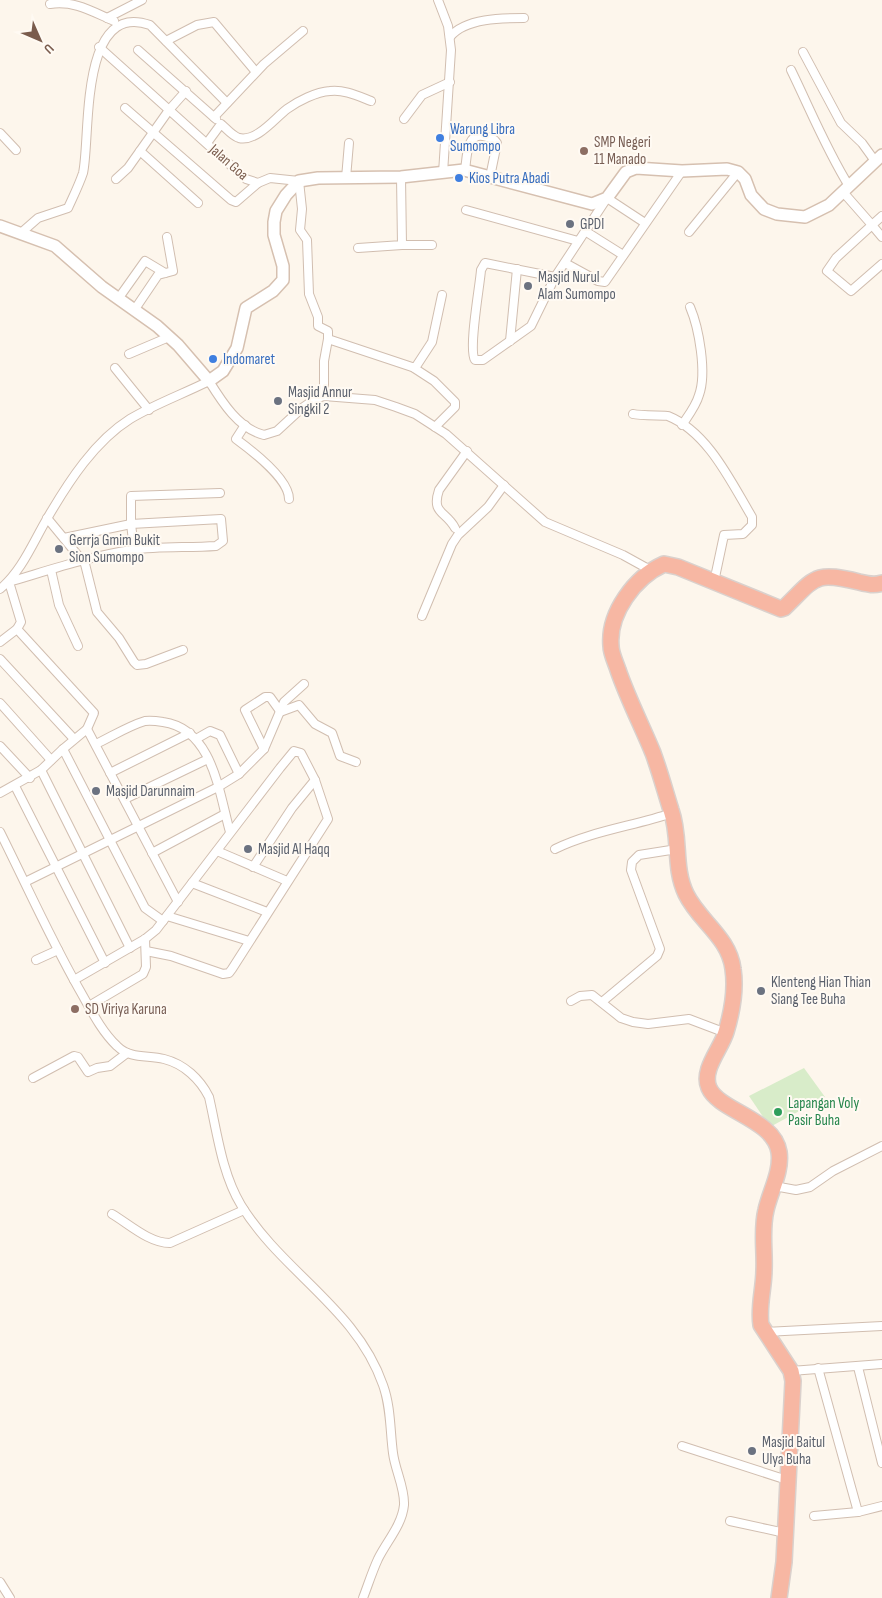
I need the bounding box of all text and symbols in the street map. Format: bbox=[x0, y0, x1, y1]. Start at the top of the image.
north arrow bbox=[15, 15, 65, 65]
text: U bbox=[40, 40, 57, 57]
place label: Warung Libra Sumompo bbox=[450, 120, 515, 156]
marker: Warung Libra Sumompo bbox=[434, 132, 446, 144]
place label: SMP Negeri 11 Manado bbox=[594, 133, 651, 169]
street label: Jalan Goa bbox=[204, 140, 252, 185]
marker: SMP Negeri 11 Manado bbox=[578, 145, 590, 157]
place label: Kios Putra Abadi bbox=[469, 169, 550, 188]
marker: Kios Putra Abadi bbox=[453, 172, 465, 184]
place label: GPDI bbox=[580, 215, 604, 234]
marker: GPDI bbox=[564, 218, 576, 230]
place label: Masjid Nurul Alam Sumompo bbox=[537, 268, 616, 304]
marker: Masjid Nurul Alam Sumompo bbox=[522, 280, 534, 292]
place label: Indomaret bbox=[223, 350, 275, 369]
marker: Indomaret bbox=[207, 353, 219, 365]
place label: Masjid Annur Singkil 2 bbox=[288, 383, 353, 419]
marker: Masjid Annur Singkil 2 bbox=[272, 395, 284, 407]
place label: Gerrja Gmim Bukit Sion Sumompo bbox=[69, 531, 160, 567]
marker: Gerrja Gmim Bukit Sion Sumompo bbox=[53, 543, 65, 555]
place label: Masjid Darunnaim bbox=[106, 782, 195, 801]
marker: Masjid Darunnaim bbox=[90, 785, 102, 797]
place label: Masjid Al Haqq bbox=[258, 840, 330, 859]
marker: Masjid Al Haqq bbox=[242, 843, 254, 855]
place label: Klenteng Hian Thian Siang Tee Buha bbox=[771, 973, 871, 1009]
marker: Klenteng Hian Thian Siang Tee Buha bbox=[755, 985, 767, 997]
place label: SD Viriya Karuna bbox=[85, 1000, 167, 1019]
marker: SD Viriya Karuna bbox=[69, 1003, 81, 1015]
place label: Lapangan Voly Pasir Buha bbox=[788, 1094, 859, 1130]
marker: Lapangan Voly Pasir Buha bbox=[772, 1106, 784, 1118]
place label: Masjid Baitul Ulya Buha bbox=[762, 1433, 825, 1469]
marker: Masjid Baitul Ulya Buha bbox=[746, 1445, 758, 1457]

